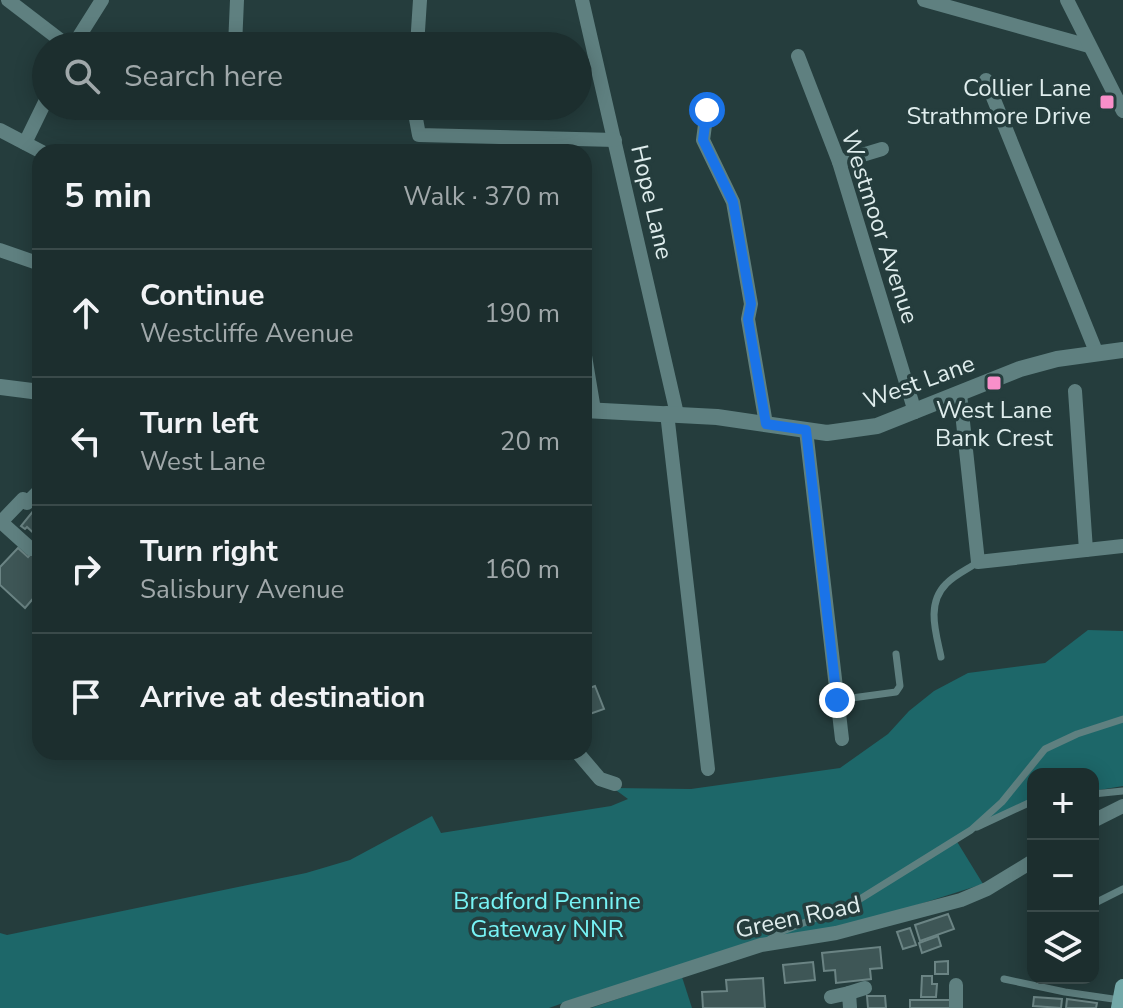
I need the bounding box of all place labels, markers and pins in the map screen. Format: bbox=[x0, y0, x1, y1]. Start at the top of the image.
place label: Collier Lane Strathmore Drive bbox=[906, 72, 1091, 132]
marker: Collier Lane Strathmore Drive bbox=[1098, 93, 1116, 111]
marker: West Lane Bank Crest bbox=[985, 374, 1003, 392]
place label: West Lane Bank Crest bbox=[935, 394, 1054, 454]

